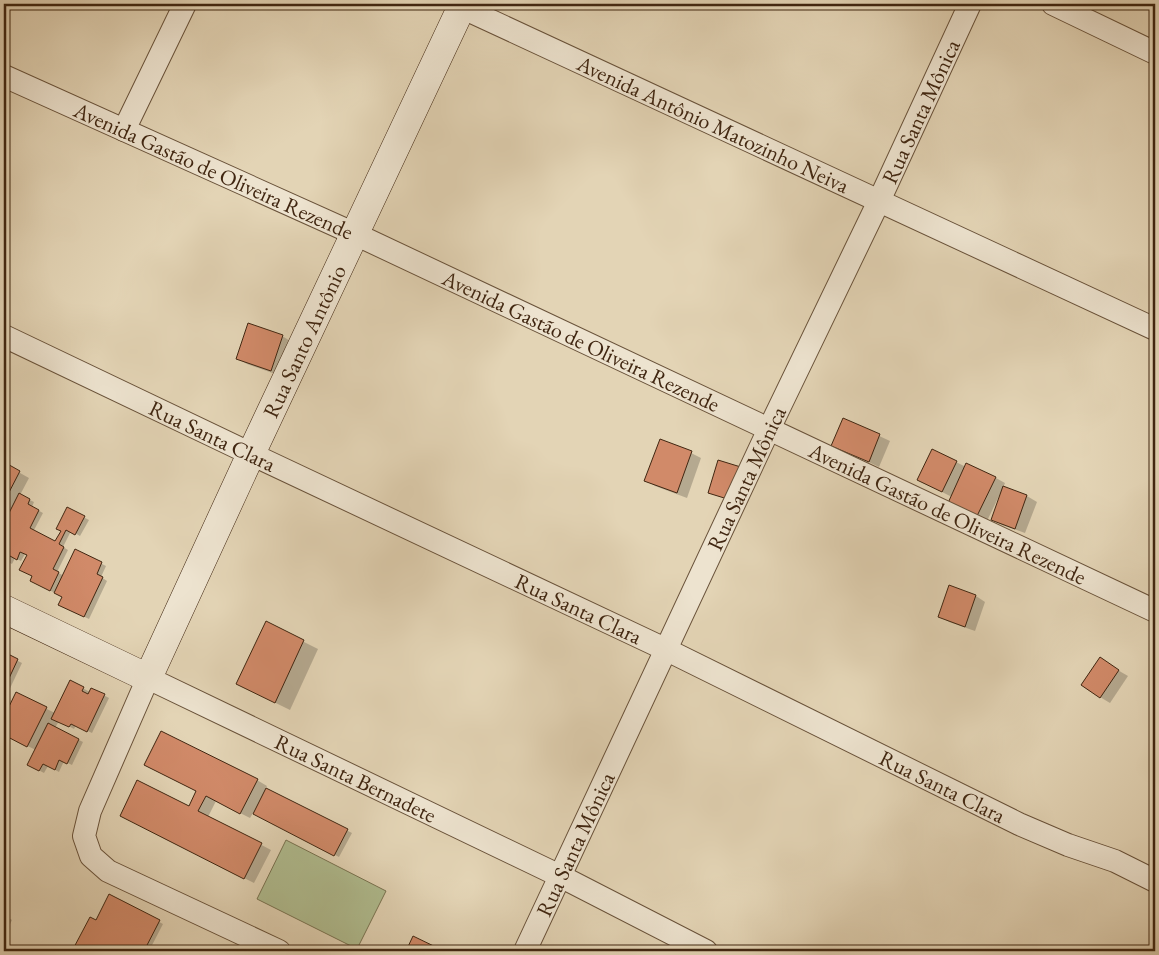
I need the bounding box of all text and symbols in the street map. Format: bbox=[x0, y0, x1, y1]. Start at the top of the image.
street label: Rua Santa Mônica bbox=[875, 34, 966, 188]
street label: Avenida Antônio Matozinho Neiva bbox=[572, 48, 854, 200]
street label: Avenida Gastão de Oliveira Rezende bbox=[69, 95, 358, 246]
street label: Rua Santo Antônio bbox=[256, 260, 353, 422]
street label: Avenida Gastão de Oliveira Rezende bbox=[437, 262, 725, 419]
street label: Rua Santa Clara bbox=[144, 393, 281, 478]
street label: Rua Santa Mônica bbox=[700, 401, 792, 555]
street label: Avenida Gastão de Oliveira Rezende bbox=[803, 435, 1091, 591]
street label: Rua Santa Clara bbox=[511, 566, 647, 651]
street label: Rua Santa Bernadete bbox=[270, 727, 442, 829]
street label: Rua Santa Clara bbox=[875, 743, 1011, 830]
street label: Rua Santa Mônica bbox=[529, 767, 621, 921]

